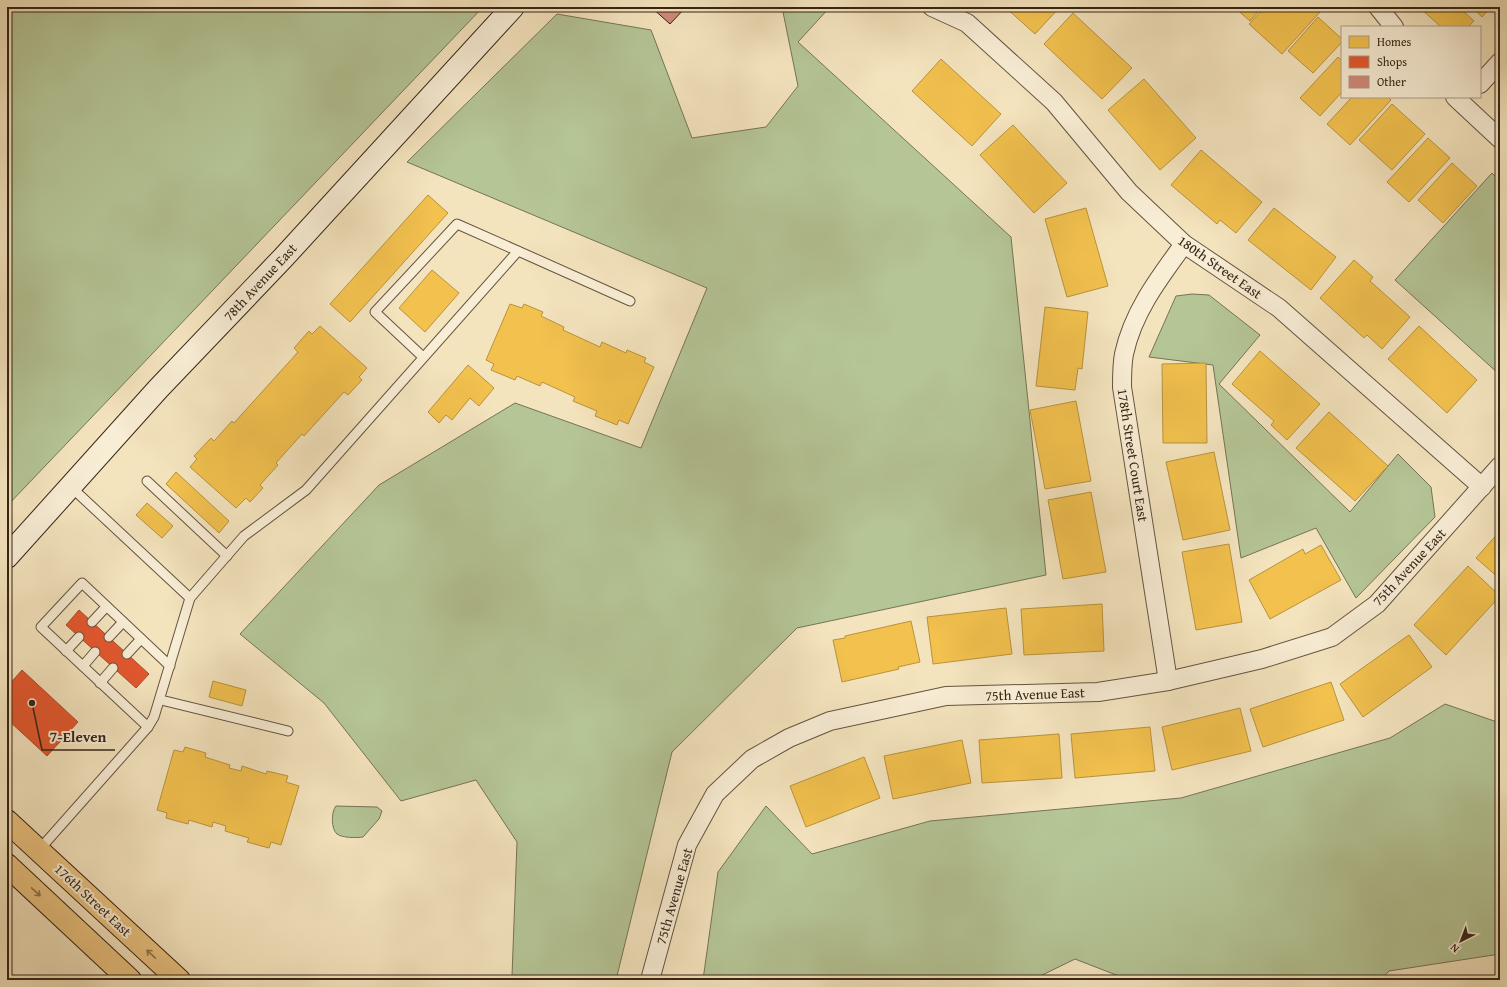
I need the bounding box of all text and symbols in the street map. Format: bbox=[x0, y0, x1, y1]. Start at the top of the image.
legend bbox=[1341, 26, 1481, 98]
text: Homes bbox=[1377, 33, 1412, 50]
text: Shops bbox=[1377, 53, 1407, 70]
text: Other bbox=[1377, 73, 1406, 90]
street label: 180th Street East bbox=[1174, 230, 1266, 304]
street label: 78th Avenue East bbox=[219, 239, 301, 325]
street label: 178th Street Court East bbox=[1113, 387, 1153, 523]
street label: 75th Avenue East bbox=[1368, 524, 1450, 610]
street label: 75th Avenue East bbox=[985, 682, 1085, 706]
callout: 7-Eleven bbox=[42, 723, 115, 750]
text: 7-Eleven bbox=[50, 726, 107, 747]
street label: 75th Avenue East bbox=[651, 845, 697, 947]
street label: 176th Street East bbox=[50, 859, 136, 941]
one-way arrow bbox=[30, 887, 40, 896]
north arrow bbox=[1441, 921, 1481, 961]
text: N bbox=[1446, 940, 1462, 957]
one-way arrow bbox=[146, 949, 156, 958]

